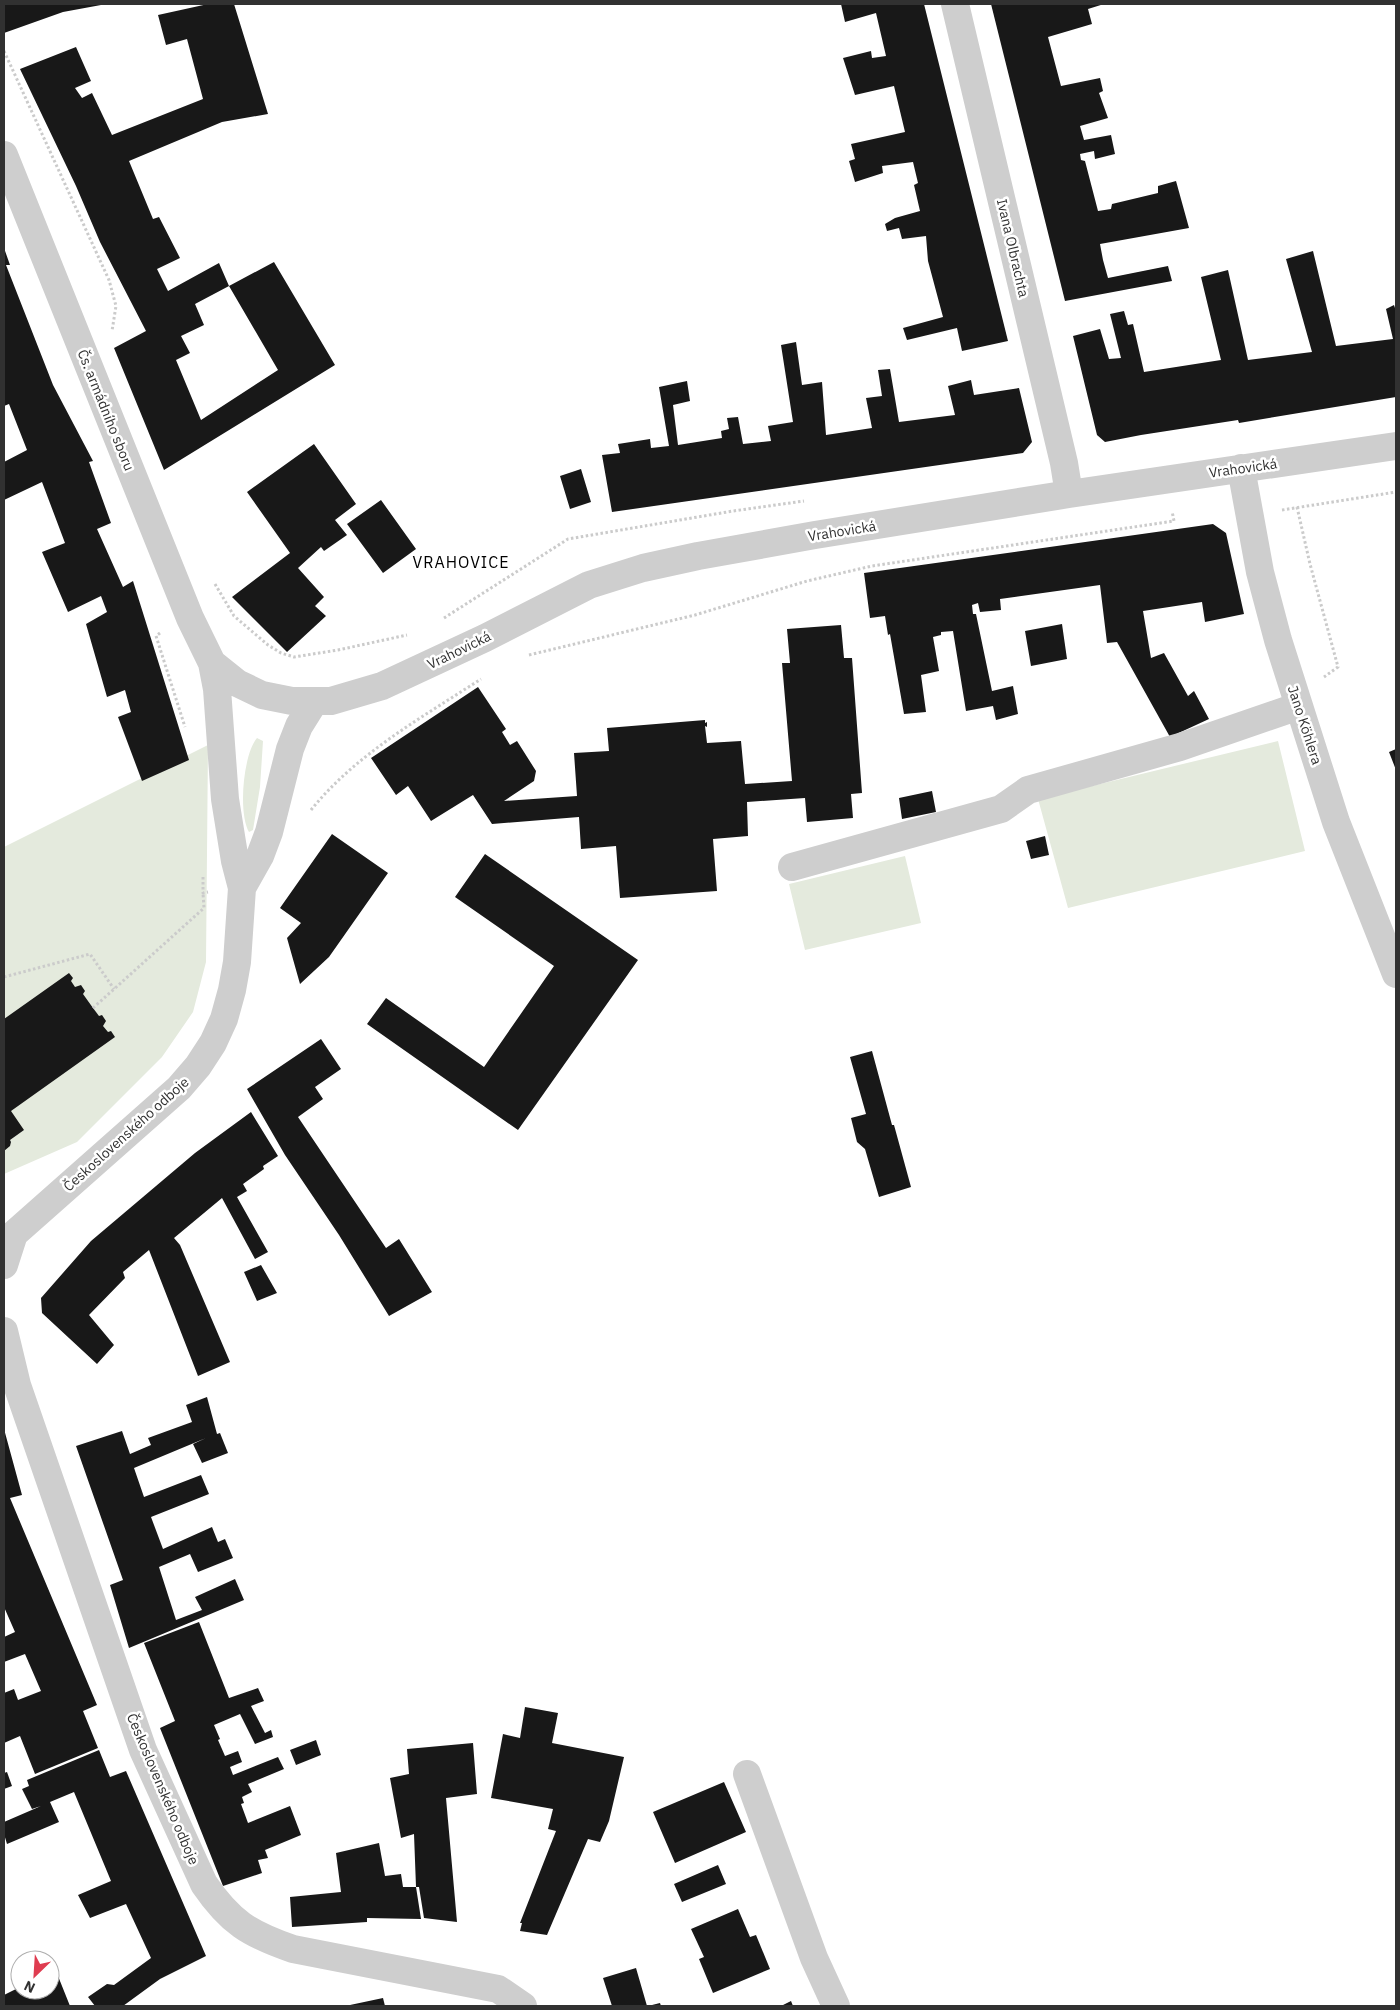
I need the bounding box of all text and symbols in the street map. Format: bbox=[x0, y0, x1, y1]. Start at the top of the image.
street label: Ivana Olbrachta bbox=[993, 197, 1033, 299]
street label: Čs. armádního sboru bbox=[73, 346, 140, 473]
street label: Vrahovická bbox=[1208, 454, 1279, 482]
street label: Vrahovická bbox=[807, 517, 878, 545]
district label: VRAHOVICE bbox=[412, 552, 510, 572]
street label: Vrahovická bbox=[424, 627, 494, 673]
street label: Jano Köhlera bbox=[1284, 683, 1326, 767]
street label: Československého odboje bbox=[59, 1072, 193, 1195]
street label: Československého odboje bbox=[123, 1710, 204, 1868]
north arrow bbox=[10, 1950, 60, 2000]
text: N bbox=[21, 1976, 38, 1997]

